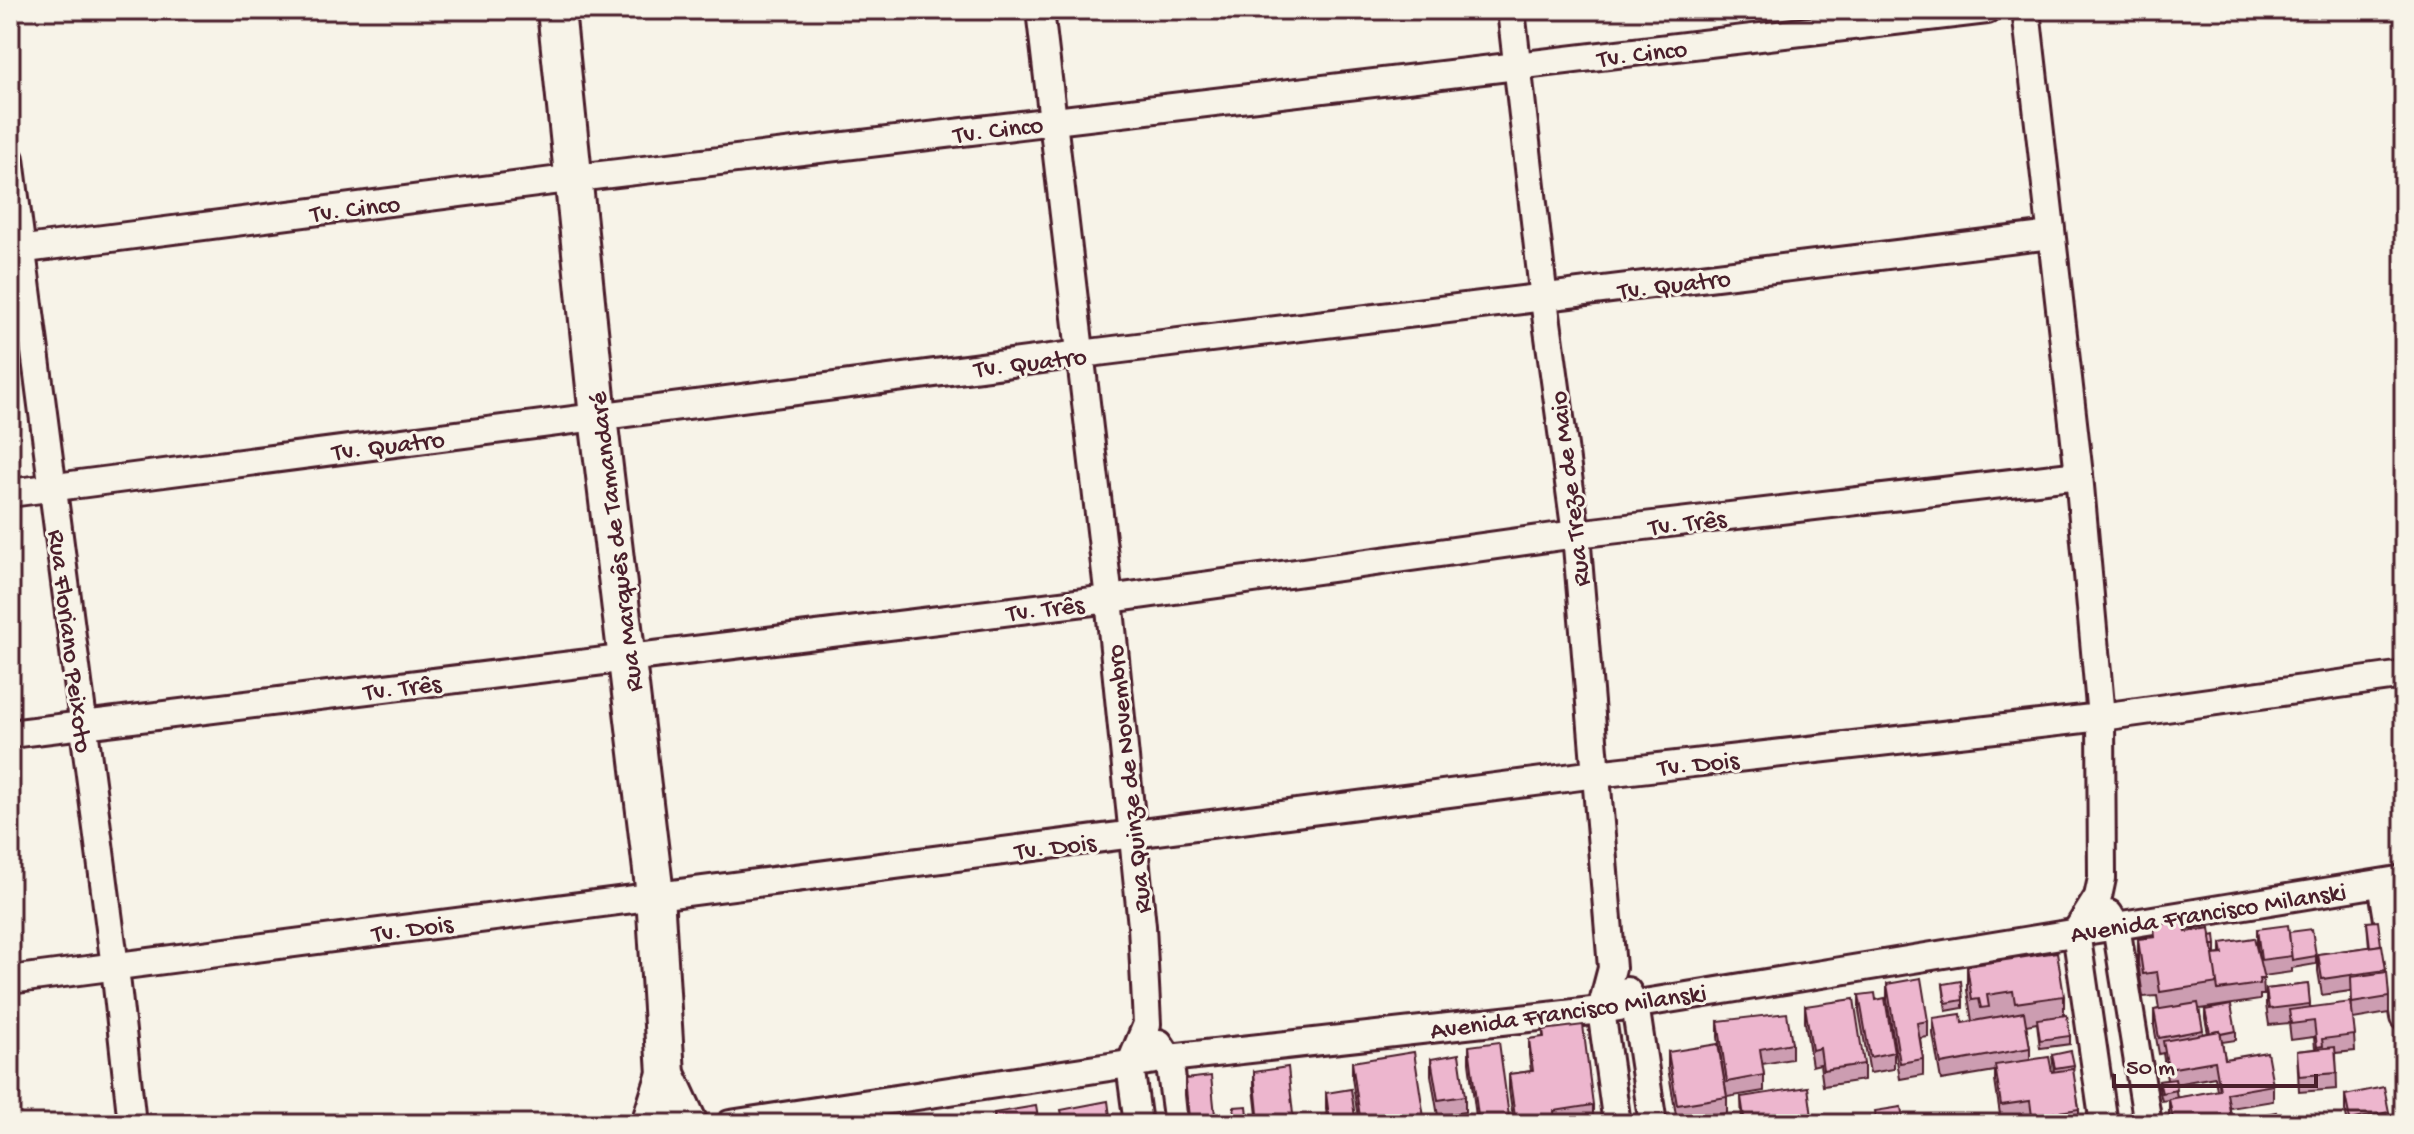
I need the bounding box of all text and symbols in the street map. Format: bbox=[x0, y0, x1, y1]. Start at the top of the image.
street label: Tv. Cinco bbox=[1594, 36, 1689, 78]
street label: Tv. Cinco bbox=[950, 112, 1045, 154]
street label: Tv. Cinco bbox=[307, 191, 402, 233]
street label: Tv. Quatro bbox=[1614, 265, 1733, 310]
street label: Tv. Quatro bbox=[970, 343, 1089, 388]
street label: Rua Marquês de Tamandaré bbox=[585, 389, 652, 693]
street label: Rua Treze de Maio bbox=[1545, 389, 1600, 588]
street label: Tv. Quatro bbox=[328, 426, 447, 471]
street label: Tv. Três bbox=[1645, 505, 1730, 546]
street label: Rua Floriano Peixoto bbox=[38, 528, 97, 755]
street label: Tv. Três bbox=[1003, 591, 1088, 632]
street label: Rua Quinze de Novembro bbox=[1102, 643, 1161, 914]
street label: Tv. Três bbox=[360, 670, 445, 711]
street label: Tv. Dois bbox=[1654, 747, 1742, 786]
street label: Tv. Dois bbox=[1011, 829, 1099, 870]
street label: Avenida Francisco Milanski bbox=[2069, 878, 2349, 953]
street label: Tv. Dois bbox=[368, 910, 457, 953]
street label: Avenida Francisco Milanski bbox=[1428, 980, 1709, 1049]
scale bar bbox=[2114, 1038, 2316, 1088]
text: 50 m bbox=[2126, 1055, 2175, 1084]

